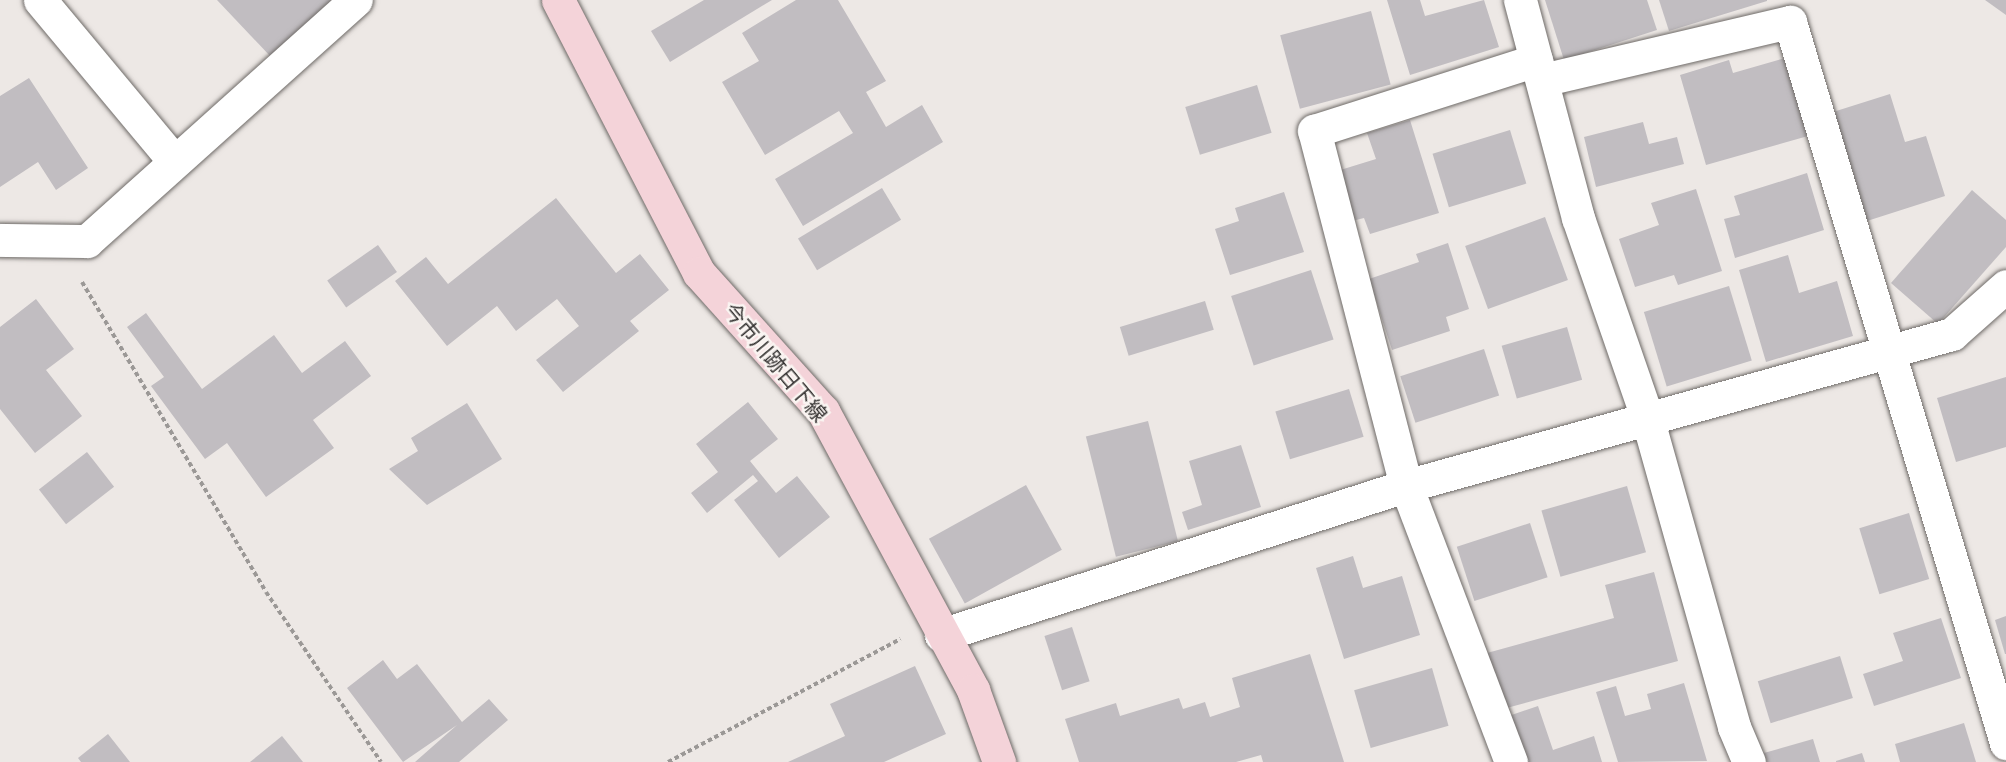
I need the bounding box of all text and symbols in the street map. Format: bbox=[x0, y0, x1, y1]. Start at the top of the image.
street label: 今市川跡日下線 bbox=[719, 298, 833, 426]

